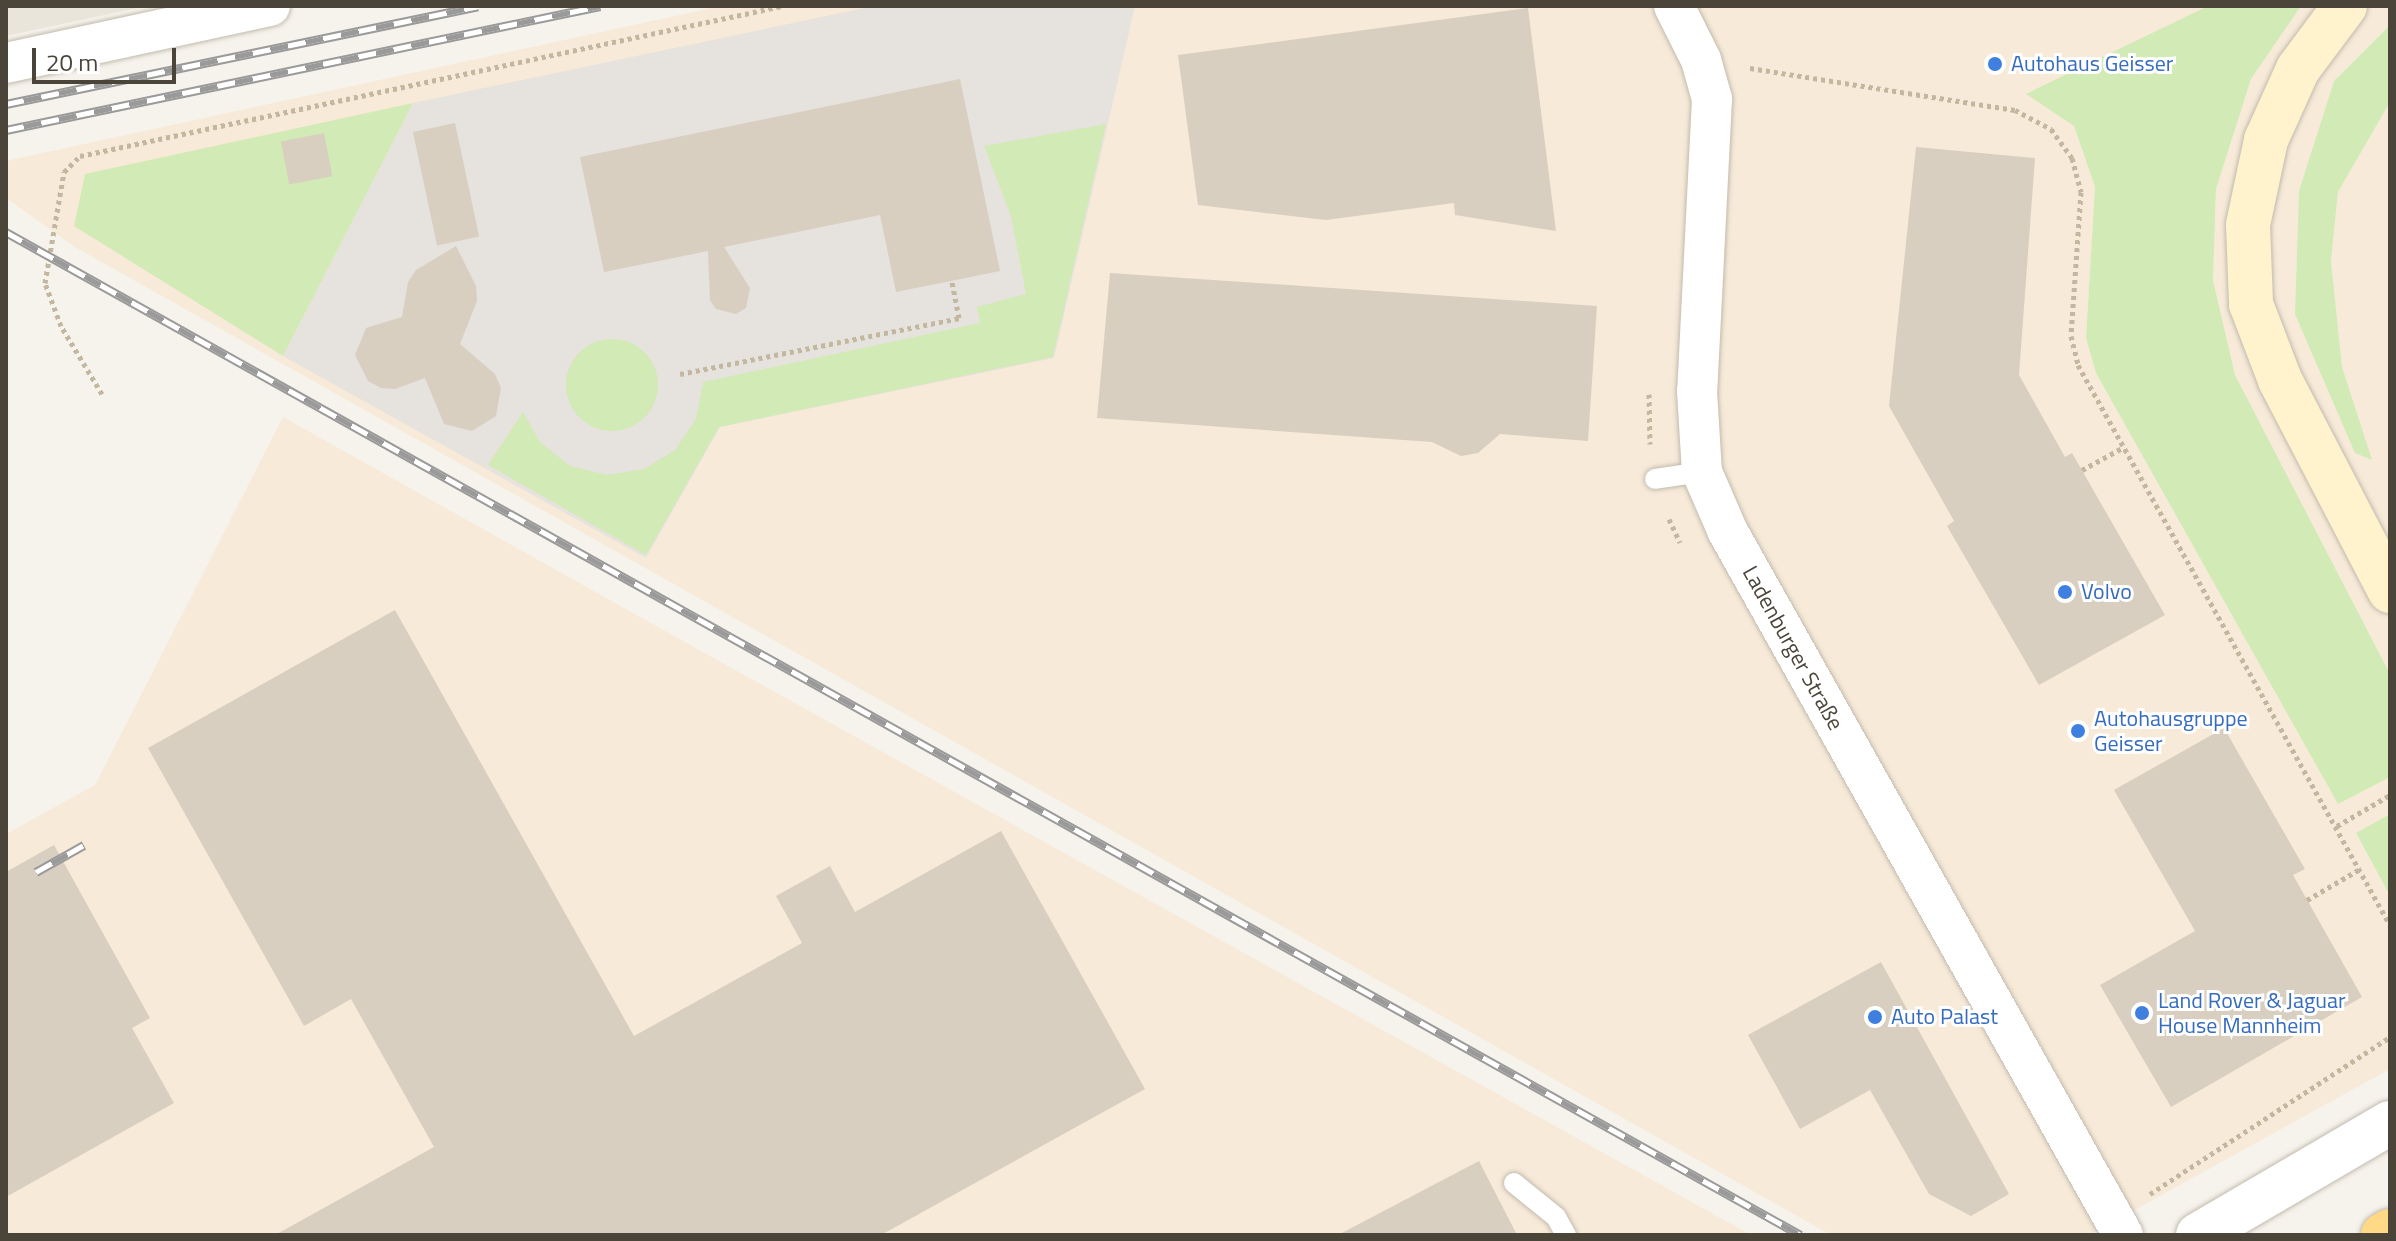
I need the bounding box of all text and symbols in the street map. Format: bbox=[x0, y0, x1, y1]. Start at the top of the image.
scale bar bbox=[36, 32, 180, 82]
text: 20 m bbox=[46, 44, 98, 80]
place label: Autohaus Geisser bbox=[2011, 51, 2173, 77]
marker: Autohaus Geisser bbox=[1986, 55, 2004, 73]
street label: Ladenburger Straße bbox=[1737, 561, 1849, 735]
place label: Volvo bbox=[2081, 579, 2132, 605]
marker: Volvo bbox=[2056, 583, 2074, 601]
place label: Autohausgruppe Geisser bbox=[2094, 705, 2248, 756]
marker: Autohausgruppe Geisser bbox=[2069, 722, 2087, 740]
place label: Land Rover & Jaguar House Mannheim bbox=[2158, 987, 2346, 1038]
place label: Auto Palast bbox=[1891, 1004, 1998, 1030]
marker: Land Rover & Jaguar House Mannheim bbox=[2133, 1004, 2151, 1022]
marker: Auto Palast bbox=[1866, 1008, 1884, 1026]

